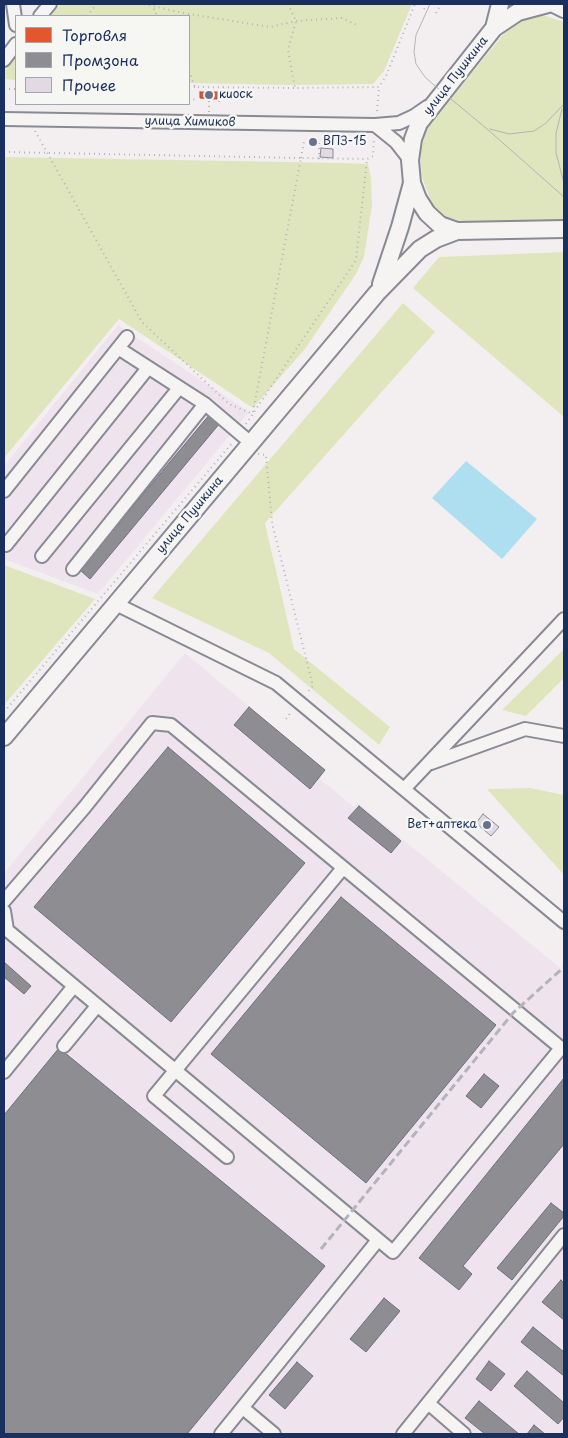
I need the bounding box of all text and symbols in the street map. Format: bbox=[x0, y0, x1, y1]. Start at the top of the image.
legend bbox=[15, 15, 190, 105]
text: Торговля bbox=[62, 23, 127, 46]
street label: улица Пушкина bbox=[421, 34, 491, 118]
text: Промзона bbox=[62, 48, 138, 71]
text: Прочее bbox=[62, 73, 116, 96]
place label: киоск bbox=[219, 88, 253, 102]
marker: киоск bbox=[203, 89, 215, 101]
street label: улица Химиков bbox=[144, 114, 236, 130]
place label: ВПЗ-15 bbox=[323, 135, 366, 149]
marker: ВПЗ-15 bbox=[307, 136, 319, 148]
street label: улица Пушкина bbox=[154, 474, 226, 556]
place label: Вет+аптека bbox=[407, 818, 477, 832]
marker: Вет+аптека bbox=[481, 819, 493, 831]

